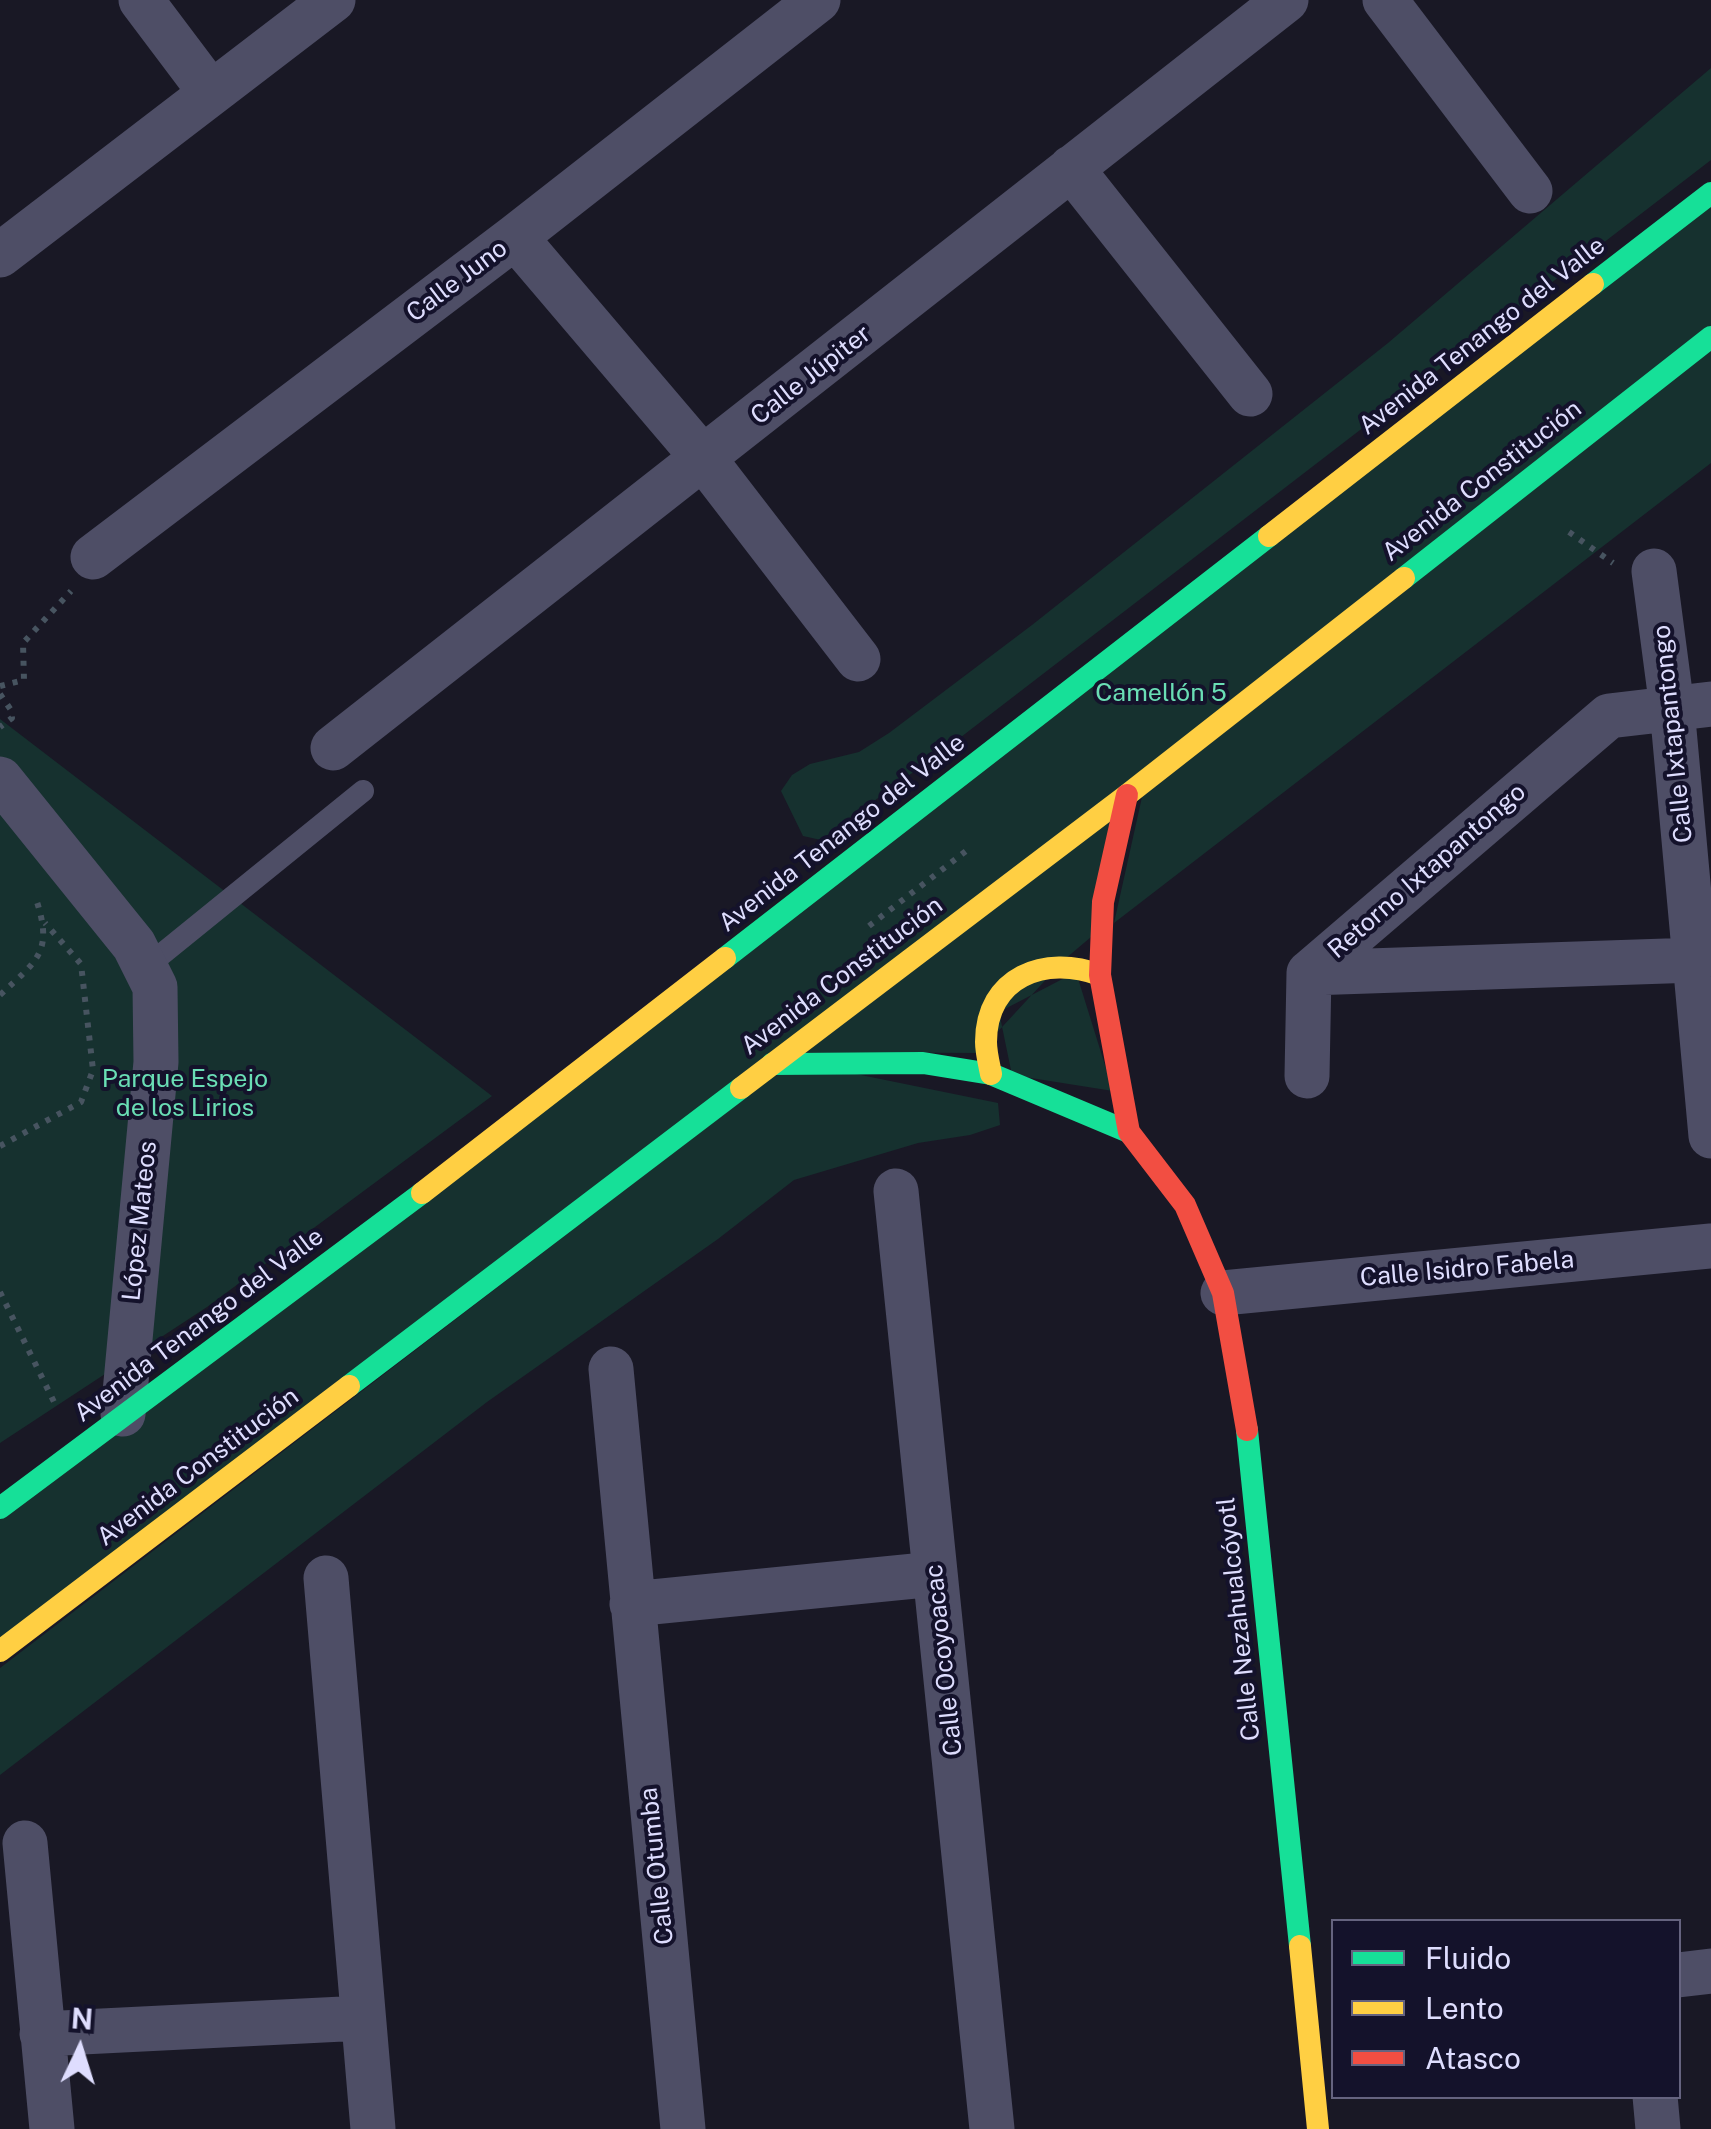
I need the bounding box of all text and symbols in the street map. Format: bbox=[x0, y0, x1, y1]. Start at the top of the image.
street label: Avenida Tenango del Valle bbox=[1353, 231, 1611, 441]
street label: Calle Juno bbox=[401, 233, 513, 329]
street label: Calle Júpiter bbox=[745, 319, 877, 431]
street label: Avenida Constitución bbox=[1376, 394, 1588, 568]
street label: Calle Ixtapantongo bbox=[1647, 624, 1699, 844]
park label: Camellón 5 bbox=[1095, 678, 1227, 708]
street label: Avenida Tenango del Valle bbox=[713, 728, 971, 938]
street label: Retorno Ixtapantongo bbox=[1322, 777, 1532, 965]
street label: Avenida Constitución bbox=[735, 890, 949, 1062]
park label: Parque Espejo de los Lirios bbox=[102, 1064, 268, 1123]
street label: López Mateos bbox=[117, 1140, 163, 1302]
street label: Avenida Tenango del Valle bbox=[69, 1222, 329, 1428]
street label: Calle Isidro Fabela bbox=[1359, 1245, 1575, 1293]
street label: Avenida Constitución bbox=[91, 1381, 305, 1553]
street label: Calle Nezahualcóyotl bbox=[1211, 1496, 1267, 1742]
street label: Calle Ocoyoacac bbox=[919, 1563, 969, 1757]
street label: Calle Otumba bbox=[634, 1786, 680, 1946]
legend bbox=[1331, 1919, 1681, 2099]
text: Fluido bbox=[1425, 1940, 1511, 1976]
text: Lento bbox=[1425, 1990, 1504, 2026]
north arrow bbox=[30, 1999, 130, 2099]
text: N bbox=[70, 2001, 94, 2036]
text: Atasco bbox=[1425, 2040, 1521, 2076]

